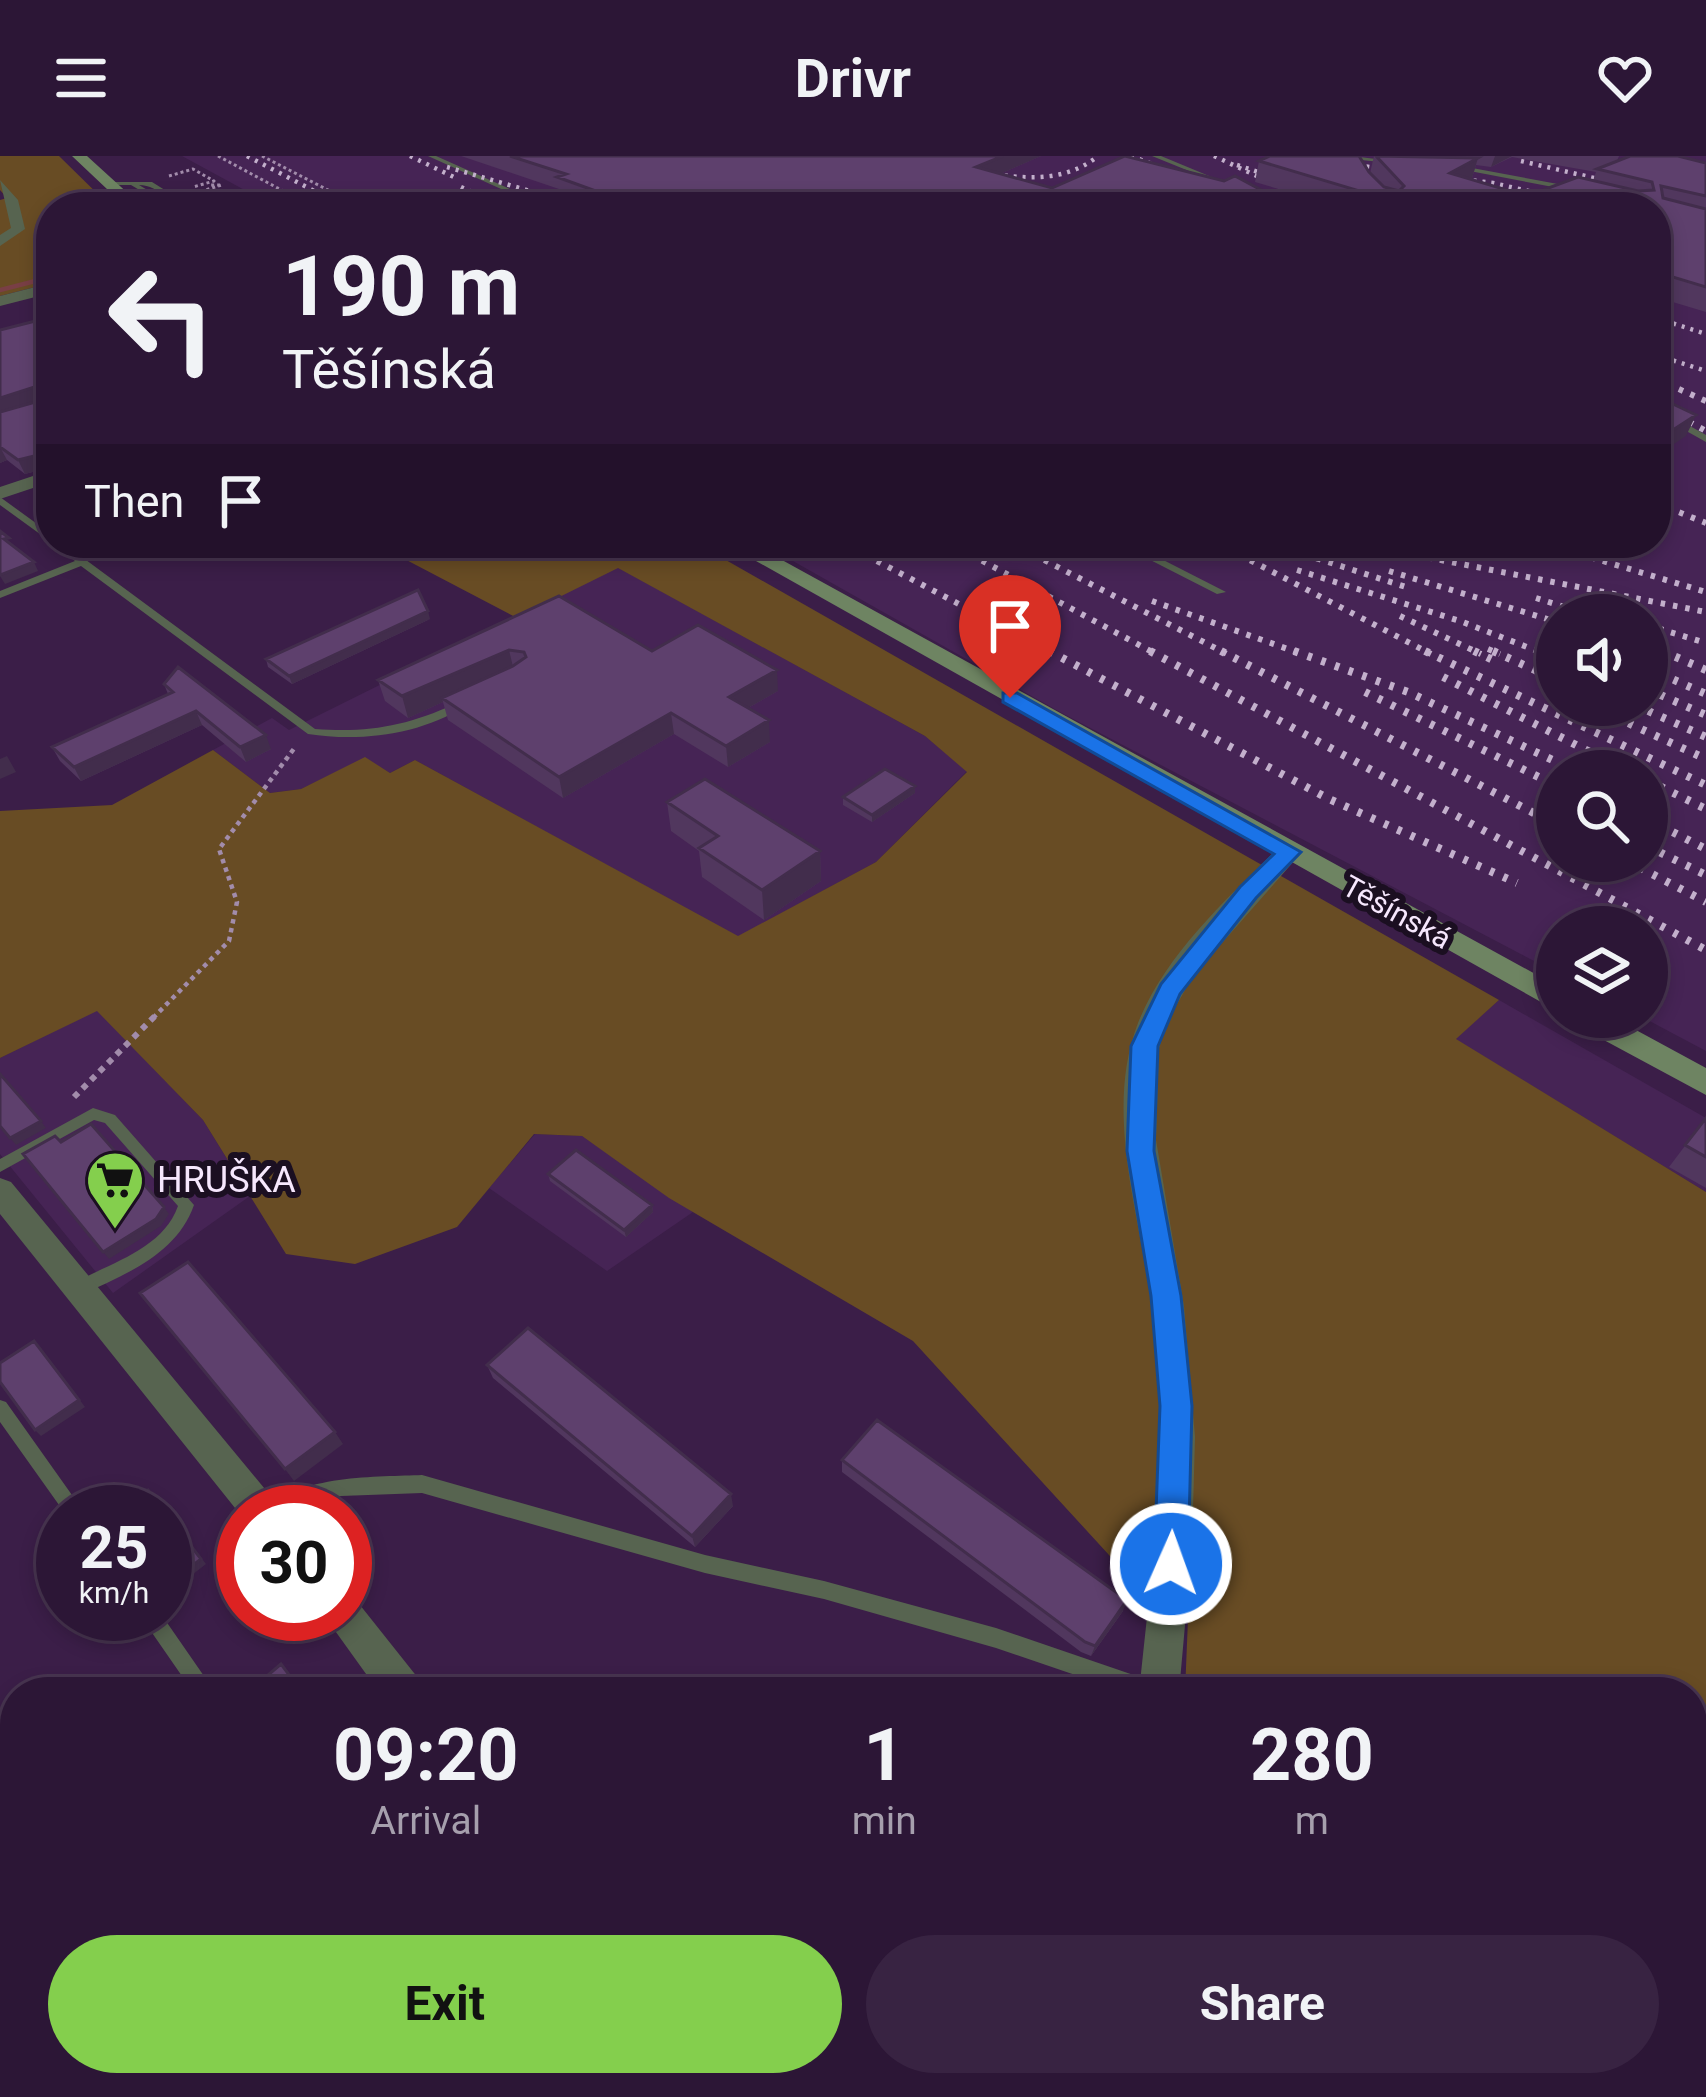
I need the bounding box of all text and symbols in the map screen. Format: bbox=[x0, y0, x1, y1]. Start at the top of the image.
icon: menu bbox=[48, 45, 114, 111]
icon: heart bbox=[1592, 45, 1658, 111]
text: Drivr bbox=[795, 47, 911, 110]
text: 190 m bbox=[282, 237, 520, 336]
icon: left bbox=[84, 240, 240, 396]
text: Těšínská bbox=[282, 338, 496, 401]
icon: arrive bbox=[208, 468, 274, 534]
text: Then bbox=[84, 475, 184, 528]
pin bbox=[959, 575, 1061, 698]
icon: arrive bbox=[977, 593, 1043, 659]
map controls bbox=[1536, 594, 1668, 1038]
button: sound bbox=[1536, 594, 1668, 726]
button: search bbox=[1536, 750, 1668, 882]
street label: Těšínská bbox=[1337, 868, 1457, 956]
button: layers bbox=[1536, 906, 1668, 1038]
supermarket icon: HRUŠKA bbox=[84, 1149, 146, 1231]
place label: HRUŠKA bbox=[157, 1158, 296, 1201]
speed limit sign: 30 bbox=[216, 1485, 372, 1641]
position arrow bbox=[1108, 1501, 1234, 1627]
text: 25 bbox=[80, 1512, 148, 1583]
text: km/h bbox=[79, 1575, 149, 1610]
text: 09:20 bbox=[333, 1713, 519, 1798]
text: 1 bbox=[864, 1713, 905, 1798]
text: 280 bbox=[1250, 1713, 1374, 1798]
text: Arrival bbox=[370, 1798, 481, 1844]
text: min bbox=[852, 1798, 917, 1844]
text: m bbox=[1295, 1798, 1329, 1844]
button: Exit bbox=[48, 1935, 842, 2073]
button: Share bbox=[866, 1935, 1659, 2073]

